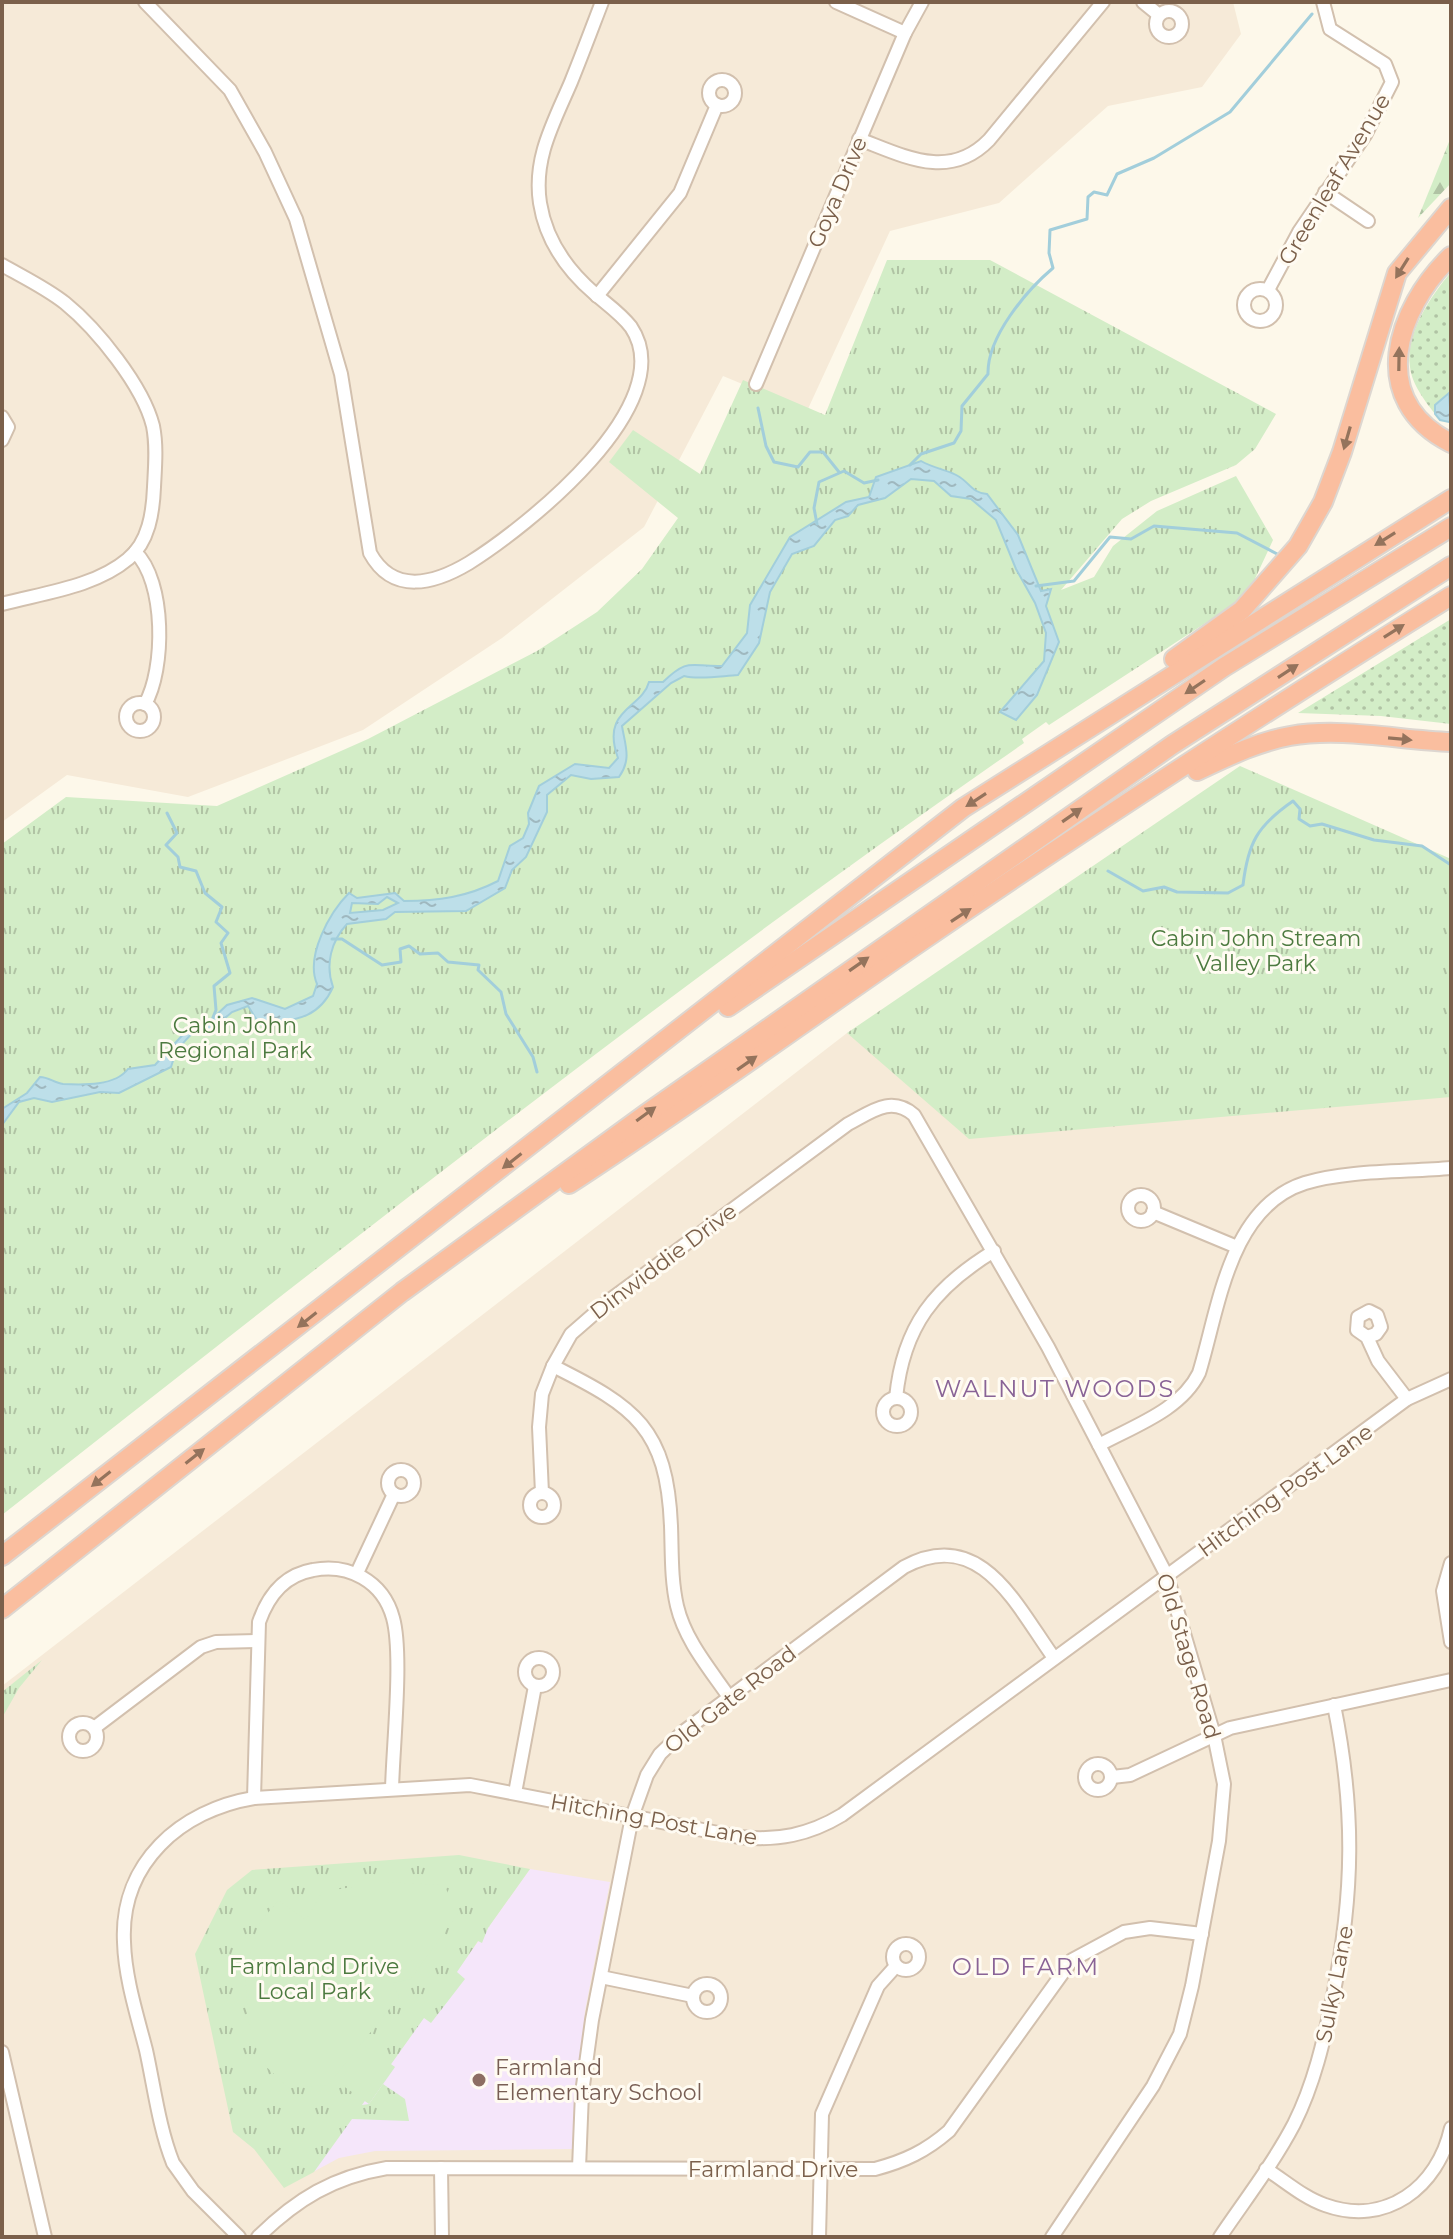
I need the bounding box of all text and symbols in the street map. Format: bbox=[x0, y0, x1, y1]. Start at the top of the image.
street label: Greenleaf Avenue bbox=[1273, 89, 1396, 270]
street label: Goya Drive bbox=[802, 132, 873, 252]
one-way arrow bbox=[1395, 257, 1409, 279]
one-way arrow bbox=[1393, 346, 1405, 371]
one-way arrow bbox=[1340, 426, 1353, 450]
one-way arrow bbox=[1374, 532, 1395, 547]
one-way arrow bbox=[1383, 625, 1405, 639]
one-way arrow bbox=[1277, 664, 1299, 678]
one-way arrow bbox=[1184, 679, 1205, 694]
one-way arrow bbox=[1388, 732, 1413, 745]
one-way arrow bbox=[966, 792, 987, 807]
one-way arrow bbox=[1061, 808, 1082, 823]
one-way arrow bbox=[950, 908, 972, 923]
park label: Cabin John Stream Valley Park bbox=[1151, 925, 1361, 977]
one-way arrow bbox=[848, 957, 869, 972]
park label: Cabin John Regional Park bbox=[158, 1012, 313, 1064]
one-way arrow bbox=[737, 1056, 758, 1071]
one-way arrow bbox=[635, 1106, 657, 1122]
one-way arrow bbox=[502, 1153, 522, 1169]
street label: Dinwiddie Drive bbox=[585, 1198, 742, 1325]
one-way arrow bbox=[296, 1312, 317, 1328]
district label: WALNUT WOODS bbox=[935, 1374, 1175, 1403]
street label: Hitching Post Lane bbox=[1193, 1418, 1378, 1563]
one-way arrow bbox=[185, 1448, 205, 1465]
one-way arrow bbox=[91, 1471, 111, 1487]
street label: Old Stage Road bbox=[1151, 1570, 1227, 1742]
street label: Old Gate Road bbox=[659, 1639, 802, 1759]
street label: Hitching Post Lane bbox=[548, 1788, 760, 1851]
street label: Sulky Lane bbox=[1310, 1923, 1359, 2045]
district label: OLD FARM bbox=[952, 1952, 1100, 1981]
park label: Farmland Drive Local Park bbox=[229, 1953, 399, 2005]
place label: Farmland Elementary School bbox=[495, 2054, 702, 2106]
marker: Farmland Elementary School bbox=[470, 2071, 488, 2089]
street label: Farmland Drive bbox=[688, 2156, 858, 2183]

